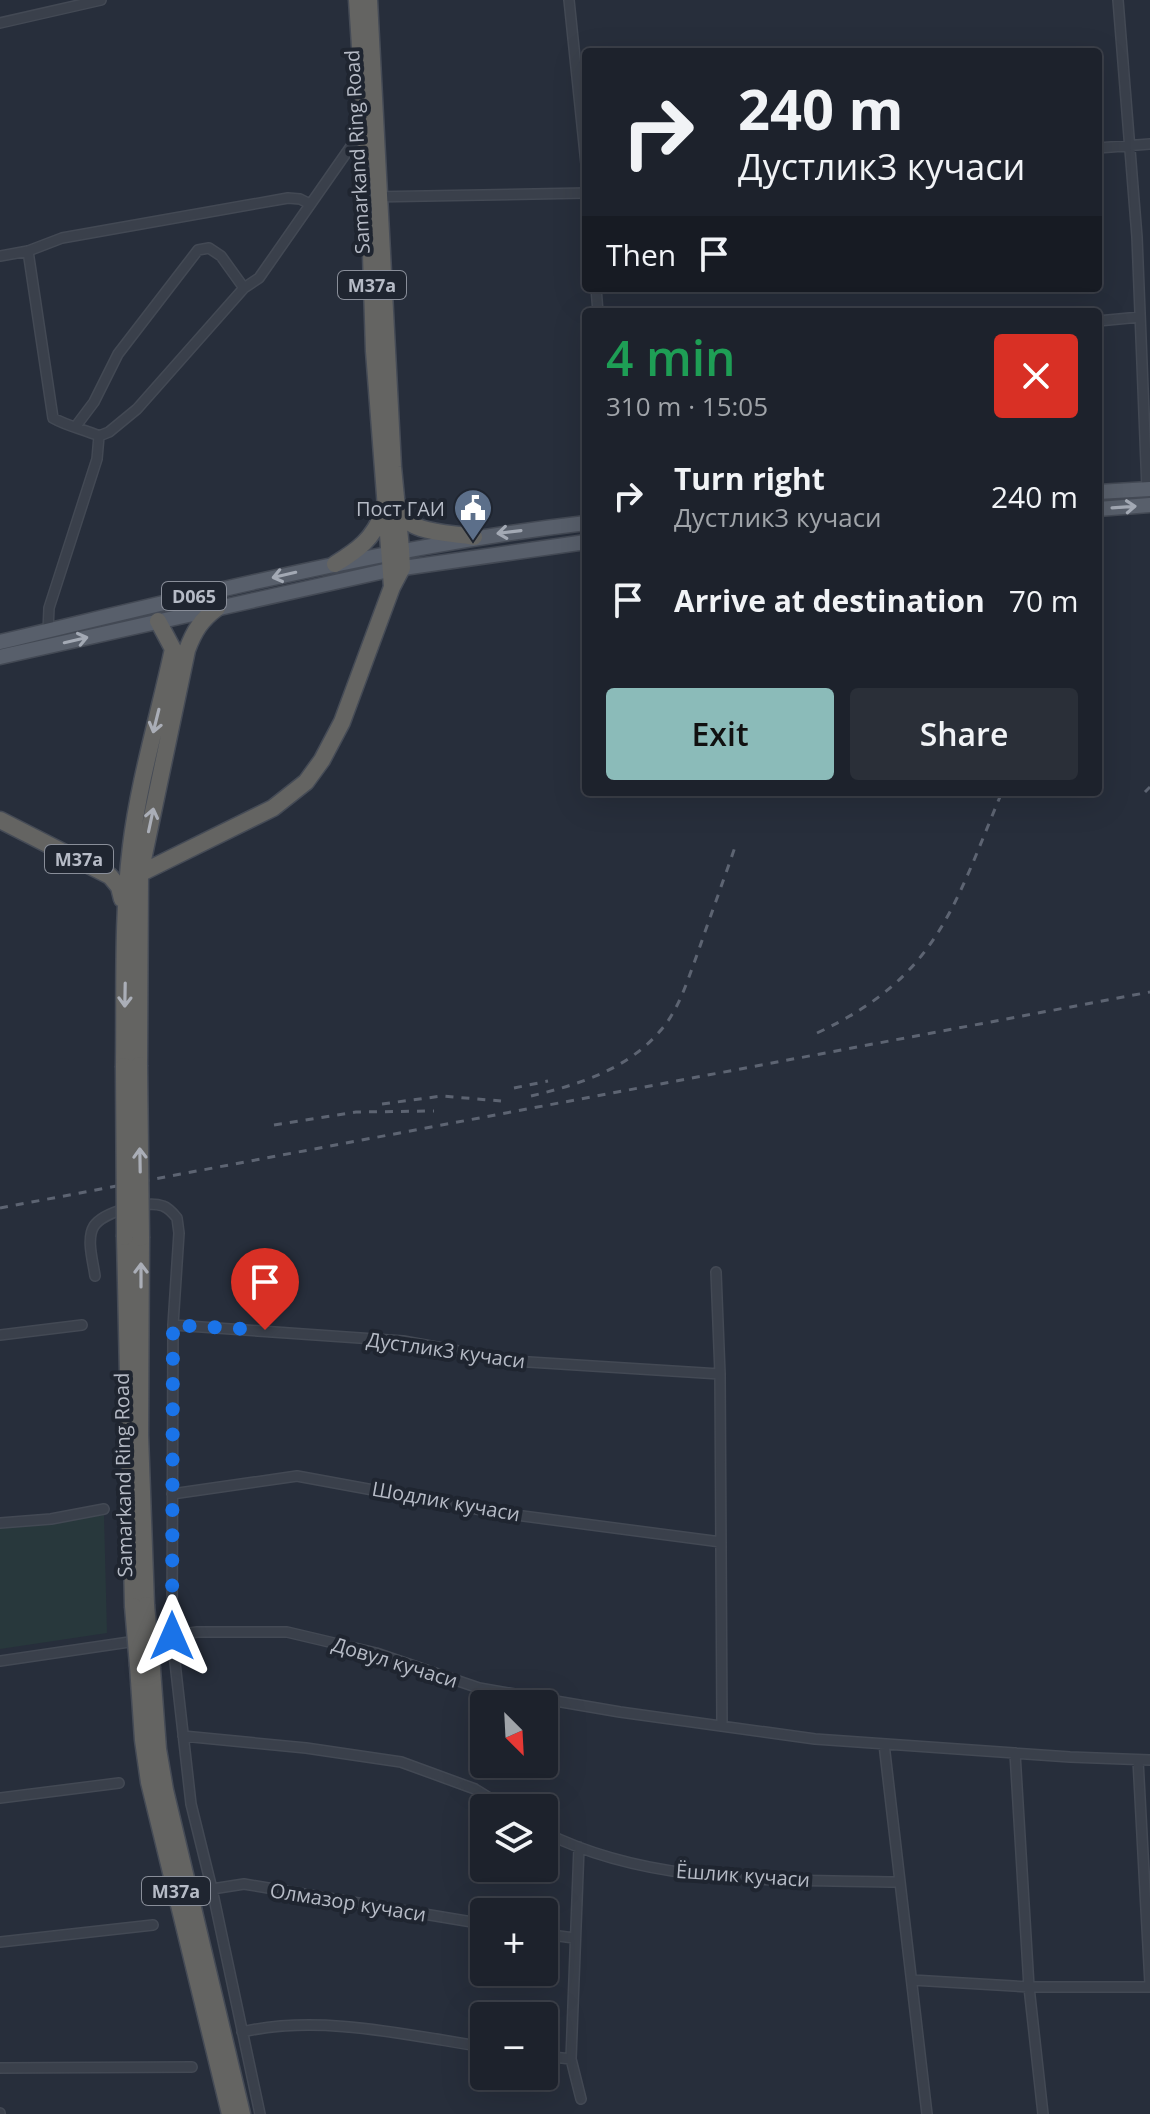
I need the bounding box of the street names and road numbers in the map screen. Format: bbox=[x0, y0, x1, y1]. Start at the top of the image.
street label: Samarkand Ring Road bbox=[338, 49, 376, 255]
road number: M37a bbox=[338, 271, 406, 299]
road number: D065 bbox=[162, 582, 226, 610]
road number: M37a bbox=[45, 845, 113, 873]
street label: Дустлик3 кучаси bbox=[365, 1326, 527, 1374]
street label: Samarkand Ring Road bbox=[108, 1372, 138, 1578]
street label: Шодлик кучаси bbox=[370, 1475, 522, 1527]
street label: Довул кучаси bbox=[329, 1630, 461, 1694]
street label: Ёшлик кучаси bbox=[675, 1857, 811, 1893]
street label: Олмазор кучаси bbox=[268, 1876, 428, 1928]
road number: M37a bbox=[142, 1877, 210, 1905]

